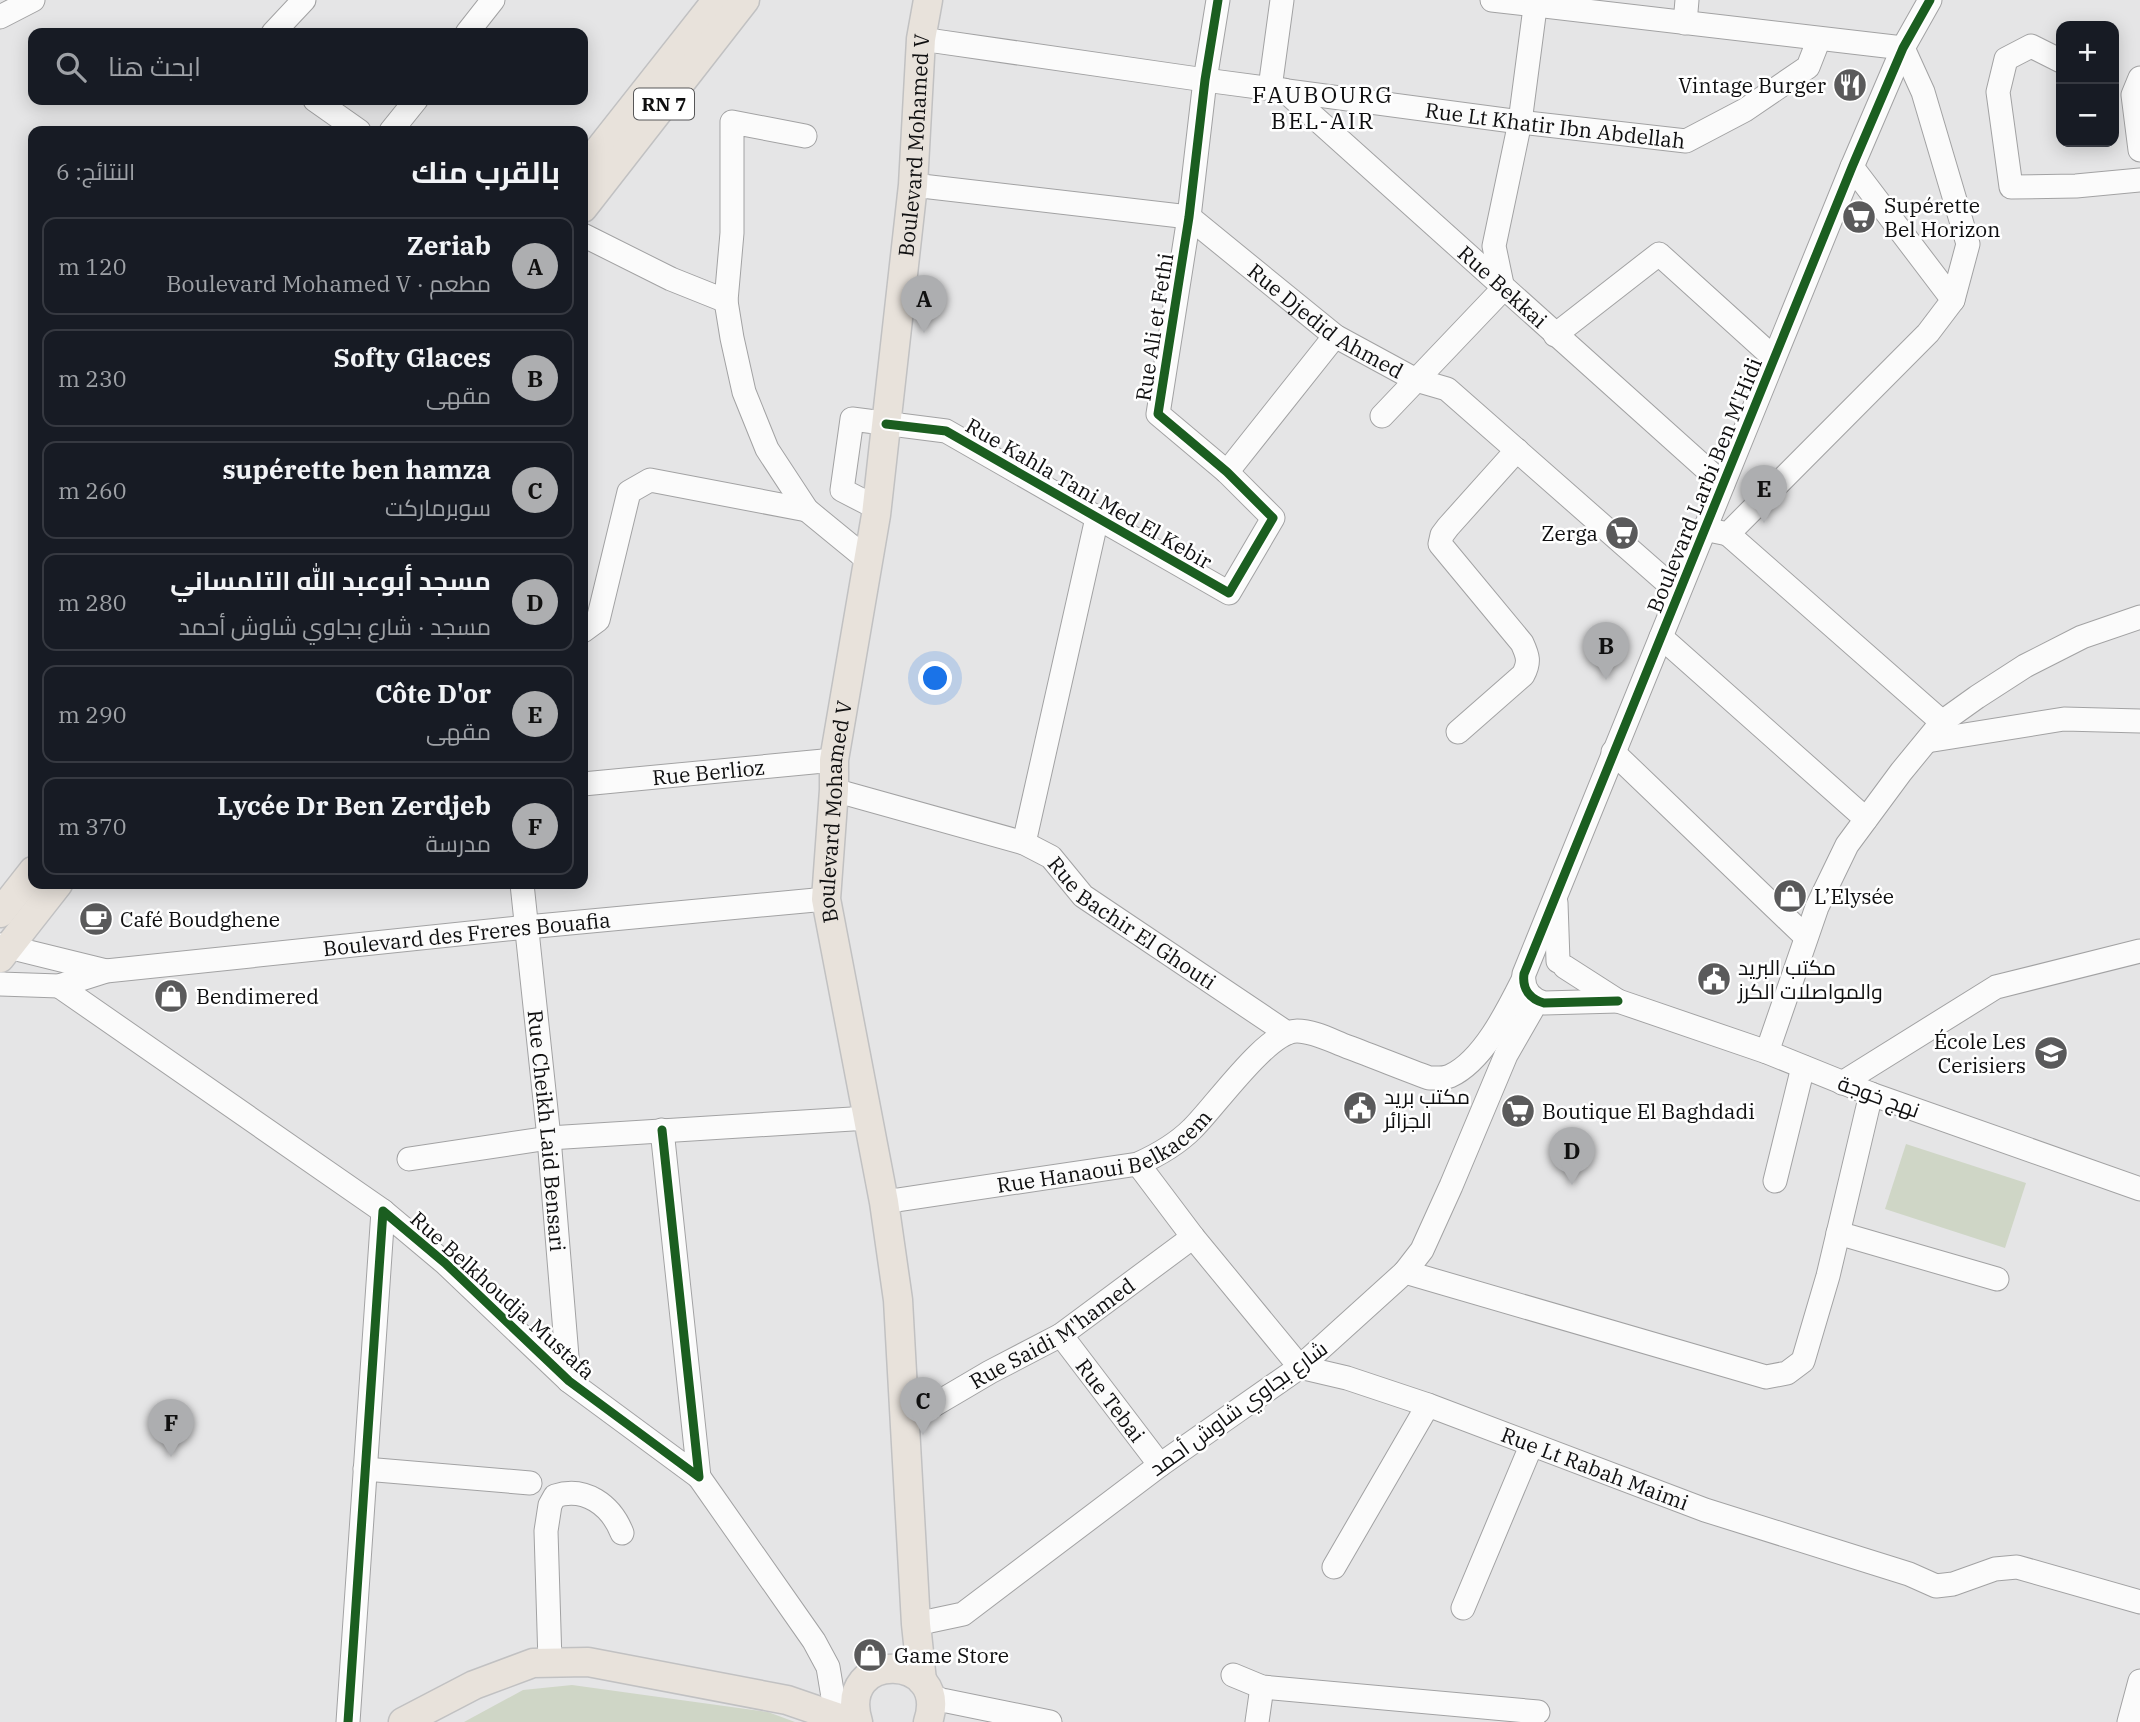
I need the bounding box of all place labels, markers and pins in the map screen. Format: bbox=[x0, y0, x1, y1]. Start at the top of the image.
restaurant icon: Vintage Burger bbox=[1831, 66, 1869, 104]
place label: Vintage Burger bbox=[1678, 71, 1827, 99]
place label: Supérette Bel Horizon bbox=[1884, 191, 2001, 243]
supermarket icon: Supérette Bel Horizon bbox=[1840, 198, 1878, 236]
pin: A bbox=[901, 275, 947, 333]
pin: E bbox=[1741, 465, 1787, 523]
supermarket icon: Zerga bbox=[1603, 514, 1641, 552]
place label: Zerga bbox=[1541, 519, 1598, 547]
pin: B bbox=[1583, 622, 1629, 680]
shop icon: L’Elysée bbox=[1771, 877, 1809, 915]
place label: L’Elysée bbox=[1814, 882, 1894, 910]
cafe icon: Café Boudghene bbox=[77, 900, 115, 938]
place label: Café Boudghene bbox=[120, 905, 280, 933]
place label: مكتب البريد والمواصلات الكرز bbox=[1737, 953, 1883, 1005]
public building icon: مكتب البريد والمواصلات الكرز bbox=[1695, 960, 1733, 998]
shop icon: Bendimered bbox=[152, 977, 190, 1015]
place label: Bendimered bbox=[196, 982, 319, 1010]
place label: École Les Cerisiers bbox=[1934, 1027, 2026, 1079]
school or university icon: École Les Cerisiers bbox=[2032, 1034, 2070, 1072]
place label: مكتب بريد الجزائر bbox=[1383, 1082, 1470, 1134]
public building icon: مكتب بريد الجزائر bbox=[1341, 1089, 1379, 1127]
supermarket icon: Boutique El Baghdadi bbox=[1499, 1092, 1537, 1130]
place label: Boutique El Baghdadi bbox=[1542, 1097, 1755, 1125]
pin: D bbox=[1549, 1127, 1595, 1185]
pin: C bbox=[900, 1377, 946, 1435]
pin: F bbox=[148, 1399, 194, 1457]
shop icon: Game Store bbox=[851, 1636, 889, 1674]
place label: Game Store bbox=[894, 1641, 1009, 1669]

